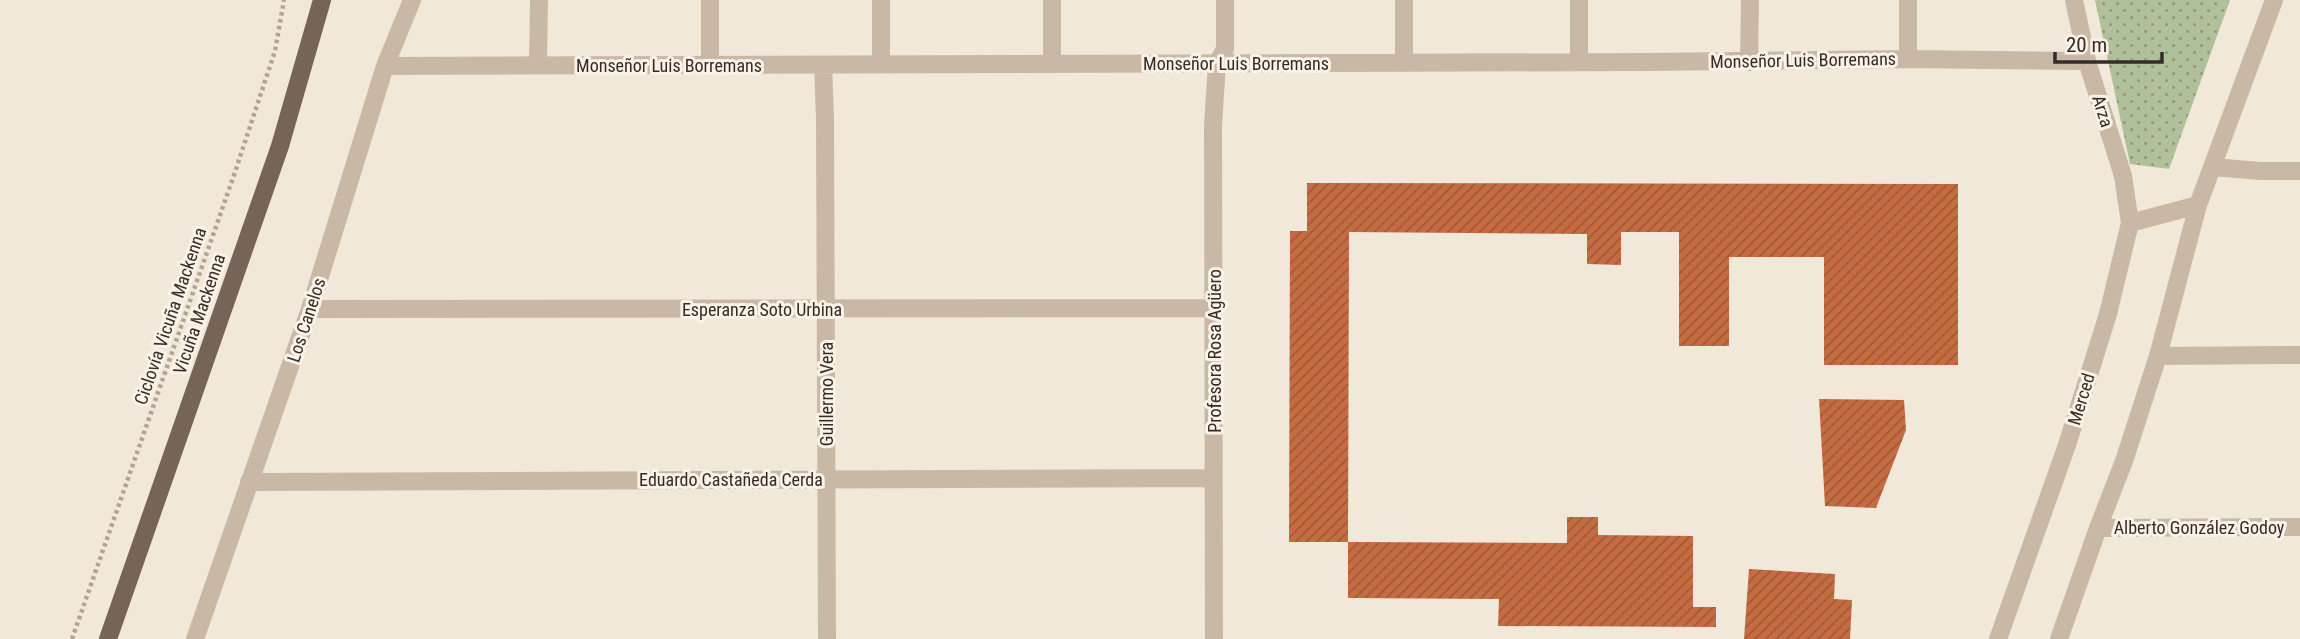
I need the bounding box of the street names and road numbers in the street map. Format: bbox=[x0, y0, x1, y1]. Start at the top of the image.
street label: Monseñor Luis Borremans bbox=[1710, 48, 1896, 72]
street label: Monseñor Luis Borremans bbox=[1143, 53, 1329, 74]
street label: Monseñor Luis Borremans bbox=[576, 55, 762, 76]
street label: Arza bbox=[2088, 92, 2118, 130]
street label: Ciclovía Vicuña Mackenna bbox=[130, 225, 210, 407]
street label: Vicuña Mackenna bbox=[169, 251, 229, 377]
street label: Profesora Rosa Agüero bbox=[1204, 269, 1225, 433]
street label: Los Canelos bbox=[283, 275, 329, 365]
street label: Esperanza Soto Urbina bbox=[682, 299, 842, 320]
street label: Guillermo Vera bbox=[816, 342, 837, 446]
street label: Merced bbox=[2063, 371, 2099, 427]
street label: Eduardo Castañeda Cerda bbox=[639, 469, 823, 490]
street label: Alberto González Godoy bbox=[2114, 517, 2285, 538]

